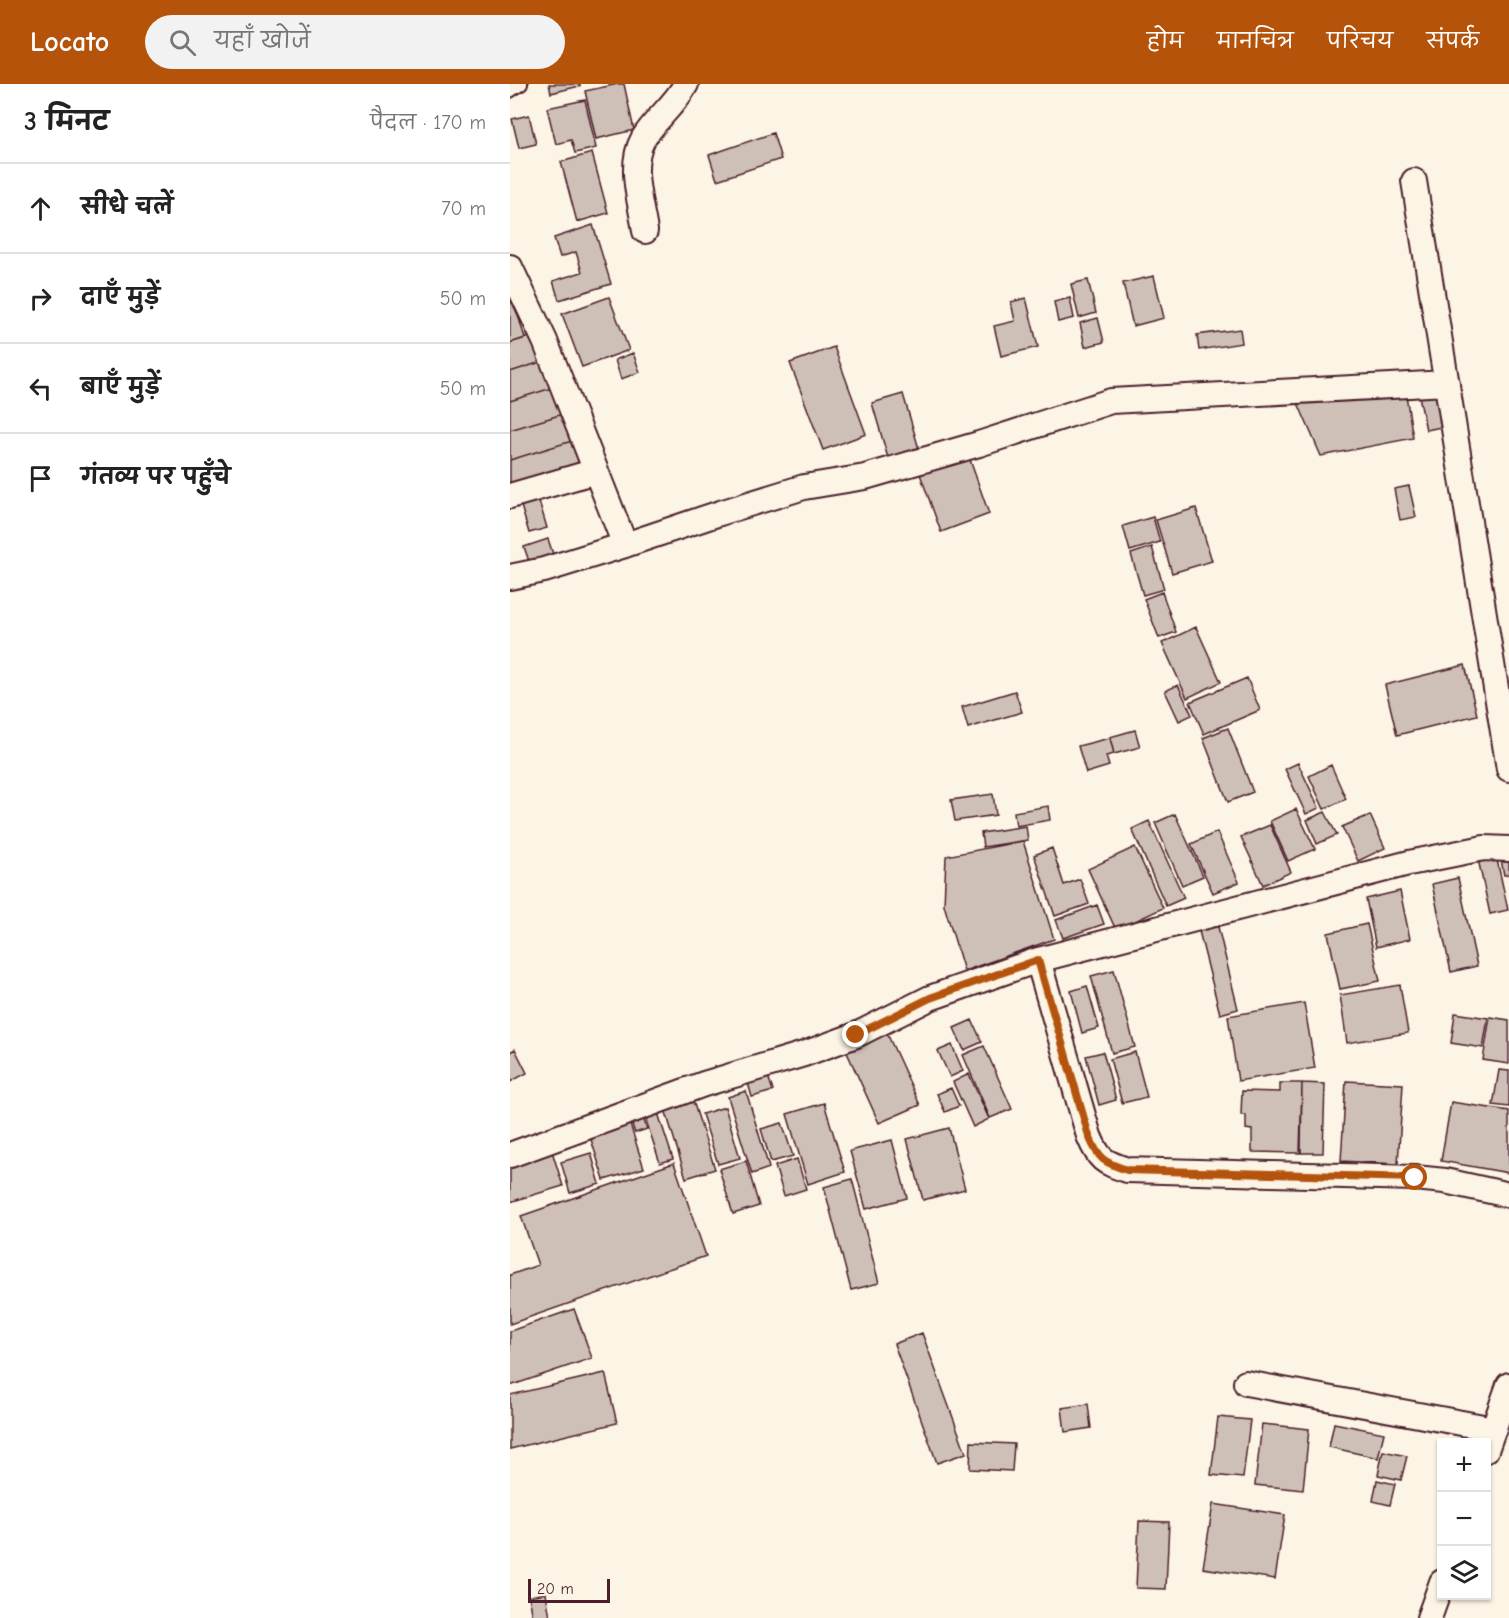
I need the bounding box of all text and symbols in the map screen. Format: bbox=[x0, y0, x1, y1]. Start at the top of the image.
search box bbox=[145, 15, 565, 69]
text: Locato bbox=[30, 26, 109, 58]
icon: search bbox=[166, 26, 199, 59]
text: यहाँ खोजें bbox=[214, 28, 311, 54]
text: होम bbox=[1147, 29, 1184, 53]
text: मानचित्र bbox=[1217, 29, 1294, 53]
text: परिचय bbox=[1327, 29, 1393, 53]
text: संपर्क bbox=[1426, 29, 1479, 53]
text: 3 मिनट bbox=[24, 107, 109, 137]
text: पैदल · 170 m bbox=[370, 111, 486, 134]
icon: ahead bbox=[24, 192, 57, 225]
text: सीधे चलें bbox=[81, 194, 173, 220]
text: 70 m bbox=[441, 197, 486, 220]
icon: right bbox=[24, 282, 57, 315]
text: दाएँ मुड़ें bbox=[81, 284, 160, 310]
text: 50 m bbox=[440, 287, 486, 310]
icon: left bbox=[24, 372, 57, 405]
text: बाएँ मुड़ें bbox=[81, 374, 160, 400]
text: 50 m bbox=[440, 377, 486, 400]
icon: arrive bbox=[24, 462, 57, 495]
text: गंतव्य पर पहुँचे bbox=[81, 464, 230, 490]
route end bbox=[842, 1021, 868, 1047]
route start bbox=[1401, 1164, 1427, 1190]
map controls bbox=[1437, 1438, 1491, 1600]
button: + bbox=[1437, 1438, 1491, 1492]
button: − bbox=[1437, 1492, 1491, 1546]
button: layers bbox=[1437, 1546, 1491, 1600]
scale bar bbox=[528, 1576, 610, 1604]
text: 20 m bbox=[537, 1580, 574, 1598]

